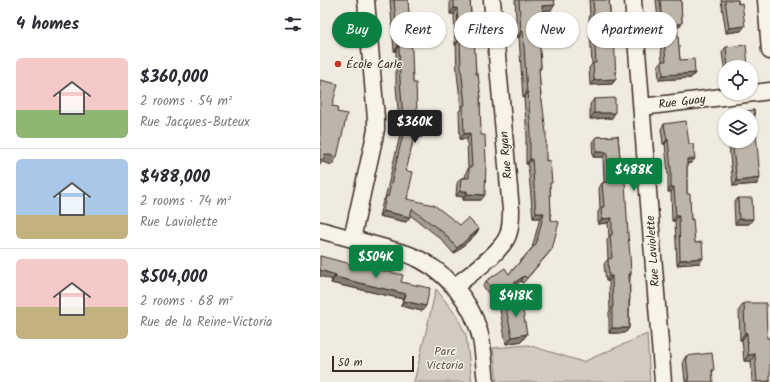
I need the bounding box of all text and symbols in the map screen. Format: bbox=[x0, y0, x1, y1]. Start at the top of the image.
text: 4 homes bbox=[16, 11, 79, 38]
chip: Buy bbox=[332, 12, 382, 48]
chip: Rent bbox=[390, 12, 446, 48]
chip: Filters bbox=[454, 12, 518, 48]
chip: New bbox=[526, 12, 579, 48]
chip: Apartment bbox=[587, 12, 677, 48]
icon: filters bbox=[282, 13, 304, 35]
place label: École Carle bbox=[346, 55, 403, 74]
marker: École Carle bbox=[333, 59, 343, 69]
map controls bbox=[718, 60, 758, 148]
button: locate bbox=[718, 60, 758, 100]
text: $360,000 bbox=[140, 64, 208, 91]
icon: home bbox=[48, 74, 96, 122]
street label: Rue Guay bbox=[657, 90, 707, 114]
text: 2 rooms · 54 m² bbox=[140, 91, 232, 112]
button: layers bbox=[718, 108, 758, 148]
pin: $360K bbox=[387, 110, 443, 144]
text: Rue Jacques-Buteux bbox=[140, 112, 250, 133]
text: $360K bbox=[397, 112, 433, 133]
street label: Rue Ryan bbox=[494, 130, 518, 180]
pin: $488K bbox=[606, 158, 662, 192]
text: $488K bbox=[615, 160, 653, 181]
text: $488,000 bbox=[140, 164, 210, 191]
icon: home bbox=[48, 175, 96, 223]
text: 2 rooms · 74 m² bbox=[140, 191, 231, 212]
text: Rue Laviolette bbox=[140, 212, 218, 233]
street label: Rue Laviolette bbox=[641, 214, 665, 287]
pin: $504K bbox=[348, 245, 404, 279]
text: $504K bbox=[358, 247, 394, 268]
text: $504,000 bbox=[140, 264, 207, 291]
icon: home bbox=[48, 275, 96, 323]
pin: $418K bbox=[488, 284, 544, 318]
text: $418K bbox=[499, 286, 533, 307]
text: 2 rooms · 68 m² bbox=[140, 291, 233, 312]
text: Rue de la Reine-Victoria bbox=[140, 312, 272, 333]
park label: Parc Victoria bbox=[426, 342, 464, 375]
scale bar bbox=[332, 354, 414, 373]
text: 50 m bbox=[338, 354, 363, 372]

